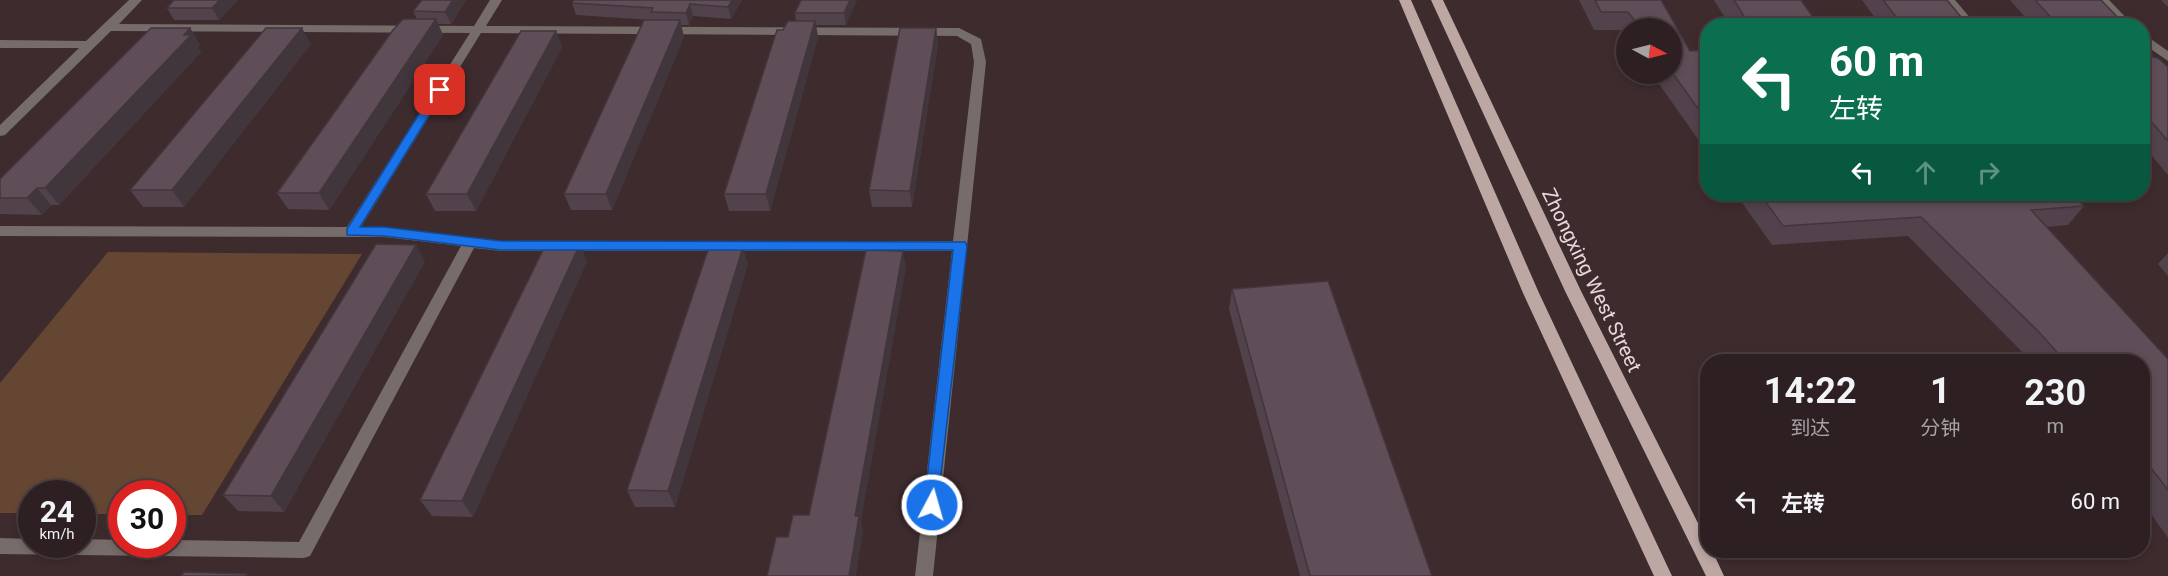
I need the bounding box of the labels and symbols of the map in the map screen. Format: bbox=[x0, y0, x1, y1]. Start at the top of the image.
north arrow bbox=[1616, 18, 1682, 84]
pin bbox=[414, 64, 465, 115]
street label: Zhongxing West Street bbox=[1537, 184, 1647, 376]
position arrow bbox=[900, 473, 964, 537]
speed limit sign: 30 bbox=[108, 480, 186, 558]

